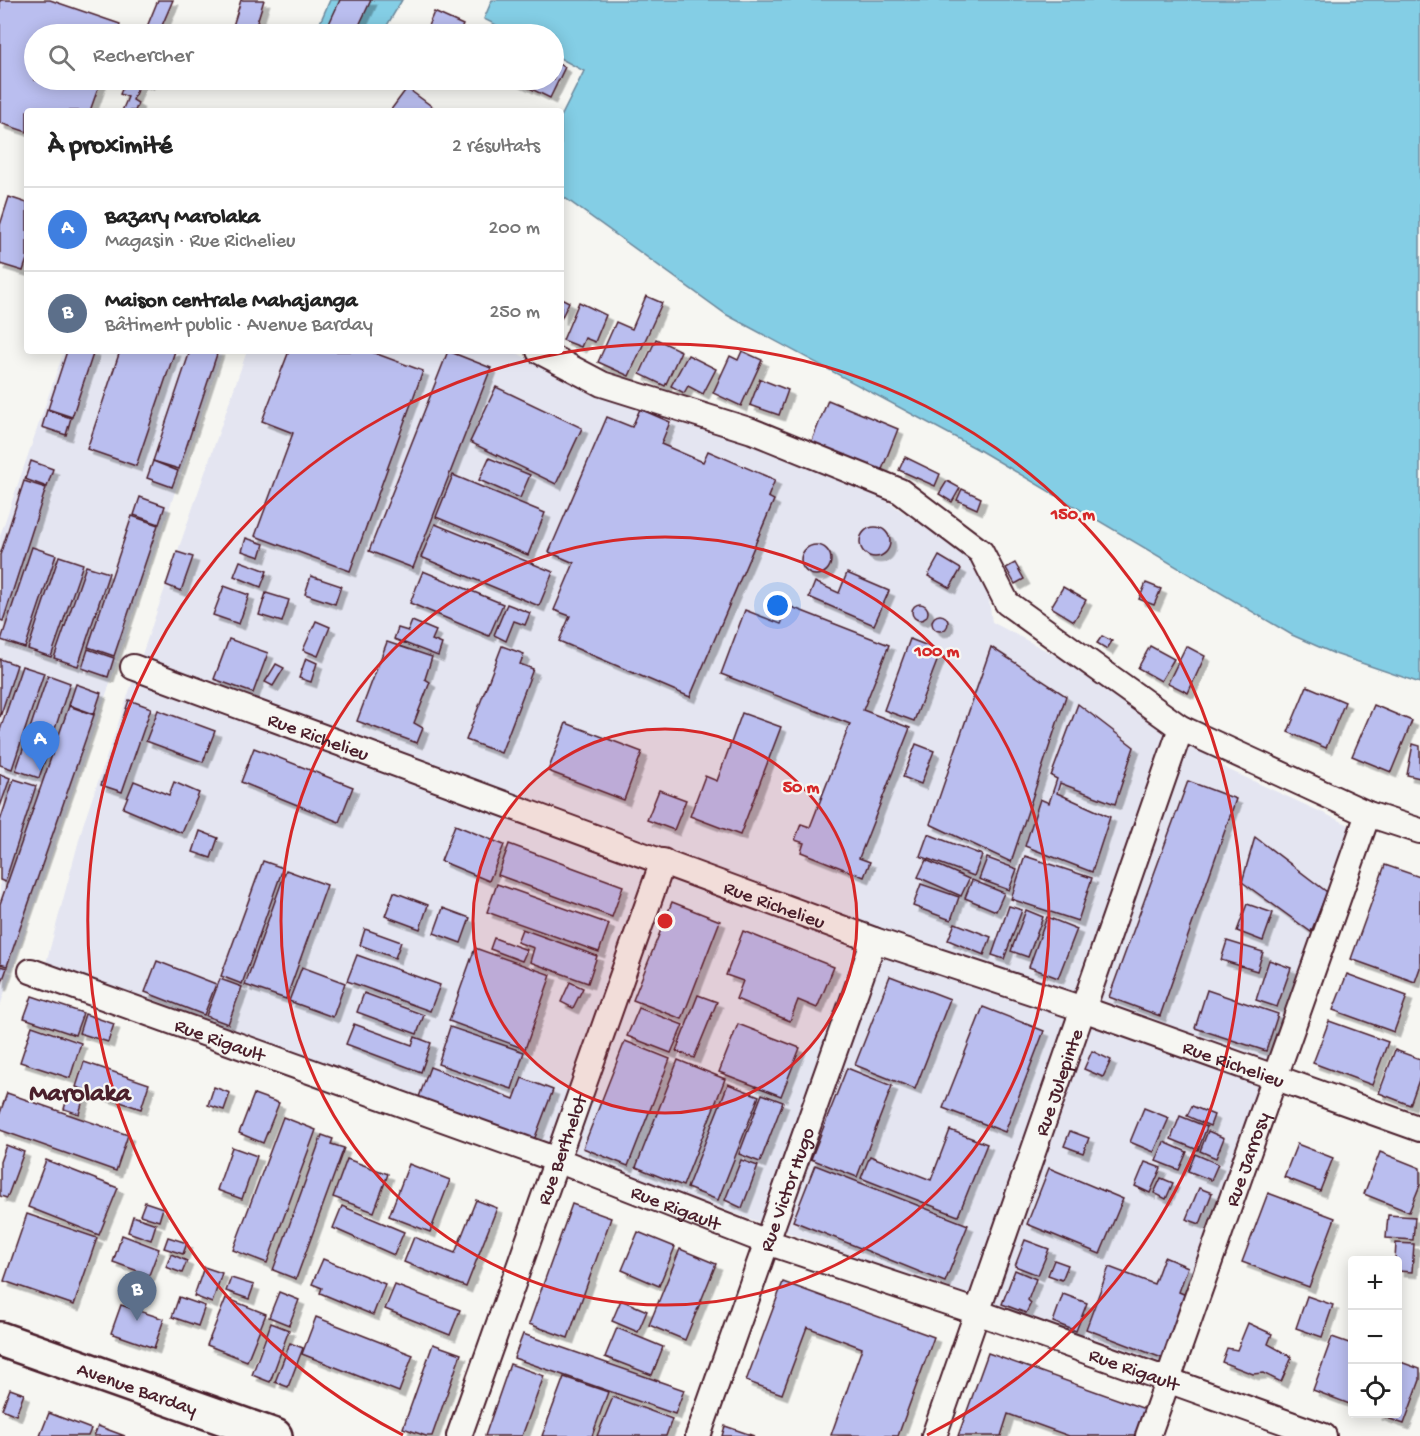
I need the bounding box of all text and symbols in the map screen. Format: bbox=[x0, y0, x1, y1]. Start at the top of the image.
search box bbox=[24, 24, 564, 90]
icon: search bbox=[45, 41, 78, 74]
text: Rechercher bbox=[93, 44, 193, 70]
text: À proximité bbox=[48, 132, 172, 163]
text: 2 résultats bbox=[452, 136, 540, 159]
text: Bazary Marolaka bbox=[105, 205, 260, 231]
text: A bbox=[62, 218, 73, 241]
text: 200 m bbox=[489, 218, 540, 241]
text: Magasin · Rue Richelieu bbox=[105, 231, 295, 254]
text: Maison centrale Mahajanga bbox=[105, 289, 357, 315]
text: B bbox=[62, 302, 73, 325]
text: 250 m bbox=[489, 302, 540, 325]
text: Bâtiment public · Avenue Barday bbox=[105, 315, 373, 338]
text: 150 m bbox=[1050, 505, 1095, 526]
your location bbox=[763, 591, 792, 620]
text: 100 m bbox=[914, 642, 960, 663]
street label: Rue Richelieu bbox=[264, 710, 372, 768]
pin: A bbox=[20, 722, 60, 771]
text: 50 m bbox=[783, 778, 820, 799]
street label: Rue Richelieu bbox=[720, 878, 828, 936]
centre of rings bbox=[655, 911, 675, 931]
street label: Rue Rigault bbox=[171, 1016, 269, 1070]
street label: Rue Julepinte bbox=[1032, 1026, 1090, 1140]
street label: Rue Richelieu bbox=[1179, 1037, 1287, 1095]
district label: Marolaka bbox=[29, 1080, 132, 1111]
street label: Rue Berthelot bbox=[534, 1091, 595, 1209]
street label: Rue Jarrosy bbox=[1222, 1110, 1277, 1210]
street label: Rue Victor Hugo bbox=[756, 1125, 822, 1255]
street label: Rue Rigault bbox=[627, 1182, 725, 1238]
map controls bbox=[1348, 1256, 1402, 1418]
button: + bbox=[1348, 1256, 1402, 1310]
pin: B bbox=[118, 1272, 156, 1321]
button: − bbox=[1348, 1310, 1402, 1364]
street label: Rue Rigault bbox=[1085, 1345, 1183, 1399]
street label: Avenue Barday bbox=[73, 1359, 200, 1423]
button: locate bbox=[1348, 1364, 1402, 1418]

